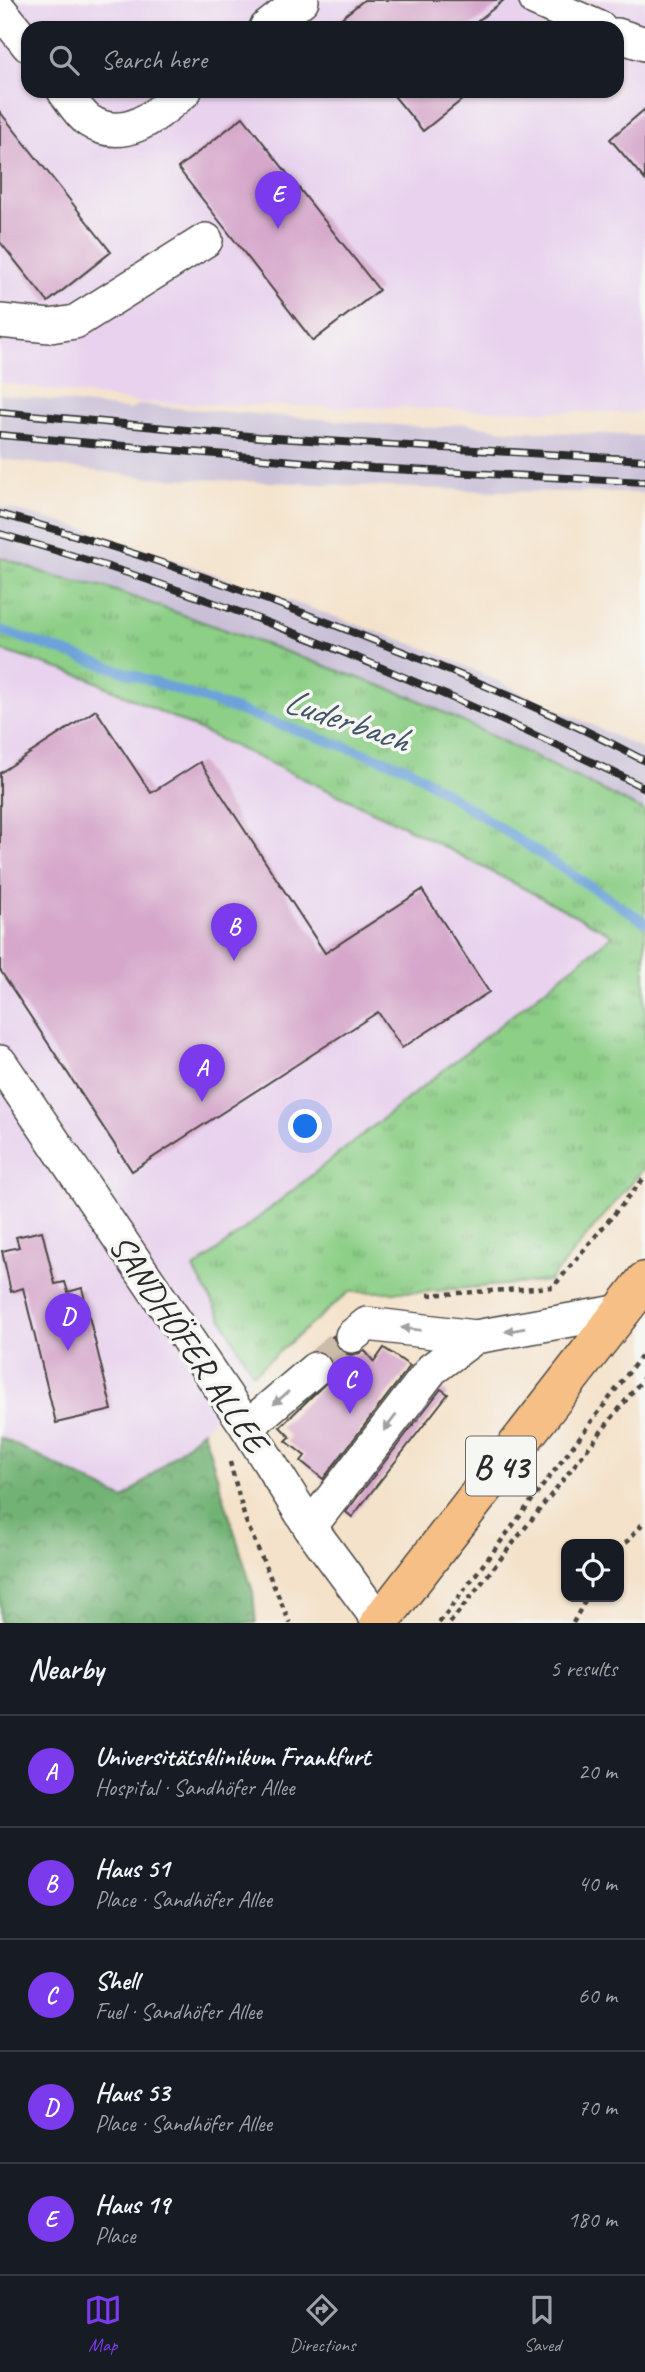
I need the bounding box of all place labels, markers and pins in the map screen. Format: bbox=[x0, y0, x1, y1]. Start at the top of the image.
pin: E bbox=[255, 171, 301, 229]
pin: B bbox=[211, 903, 257, 961]
pin: A bbox=[179, 1044, 225, 1102]
pin: D bbox=[45, 1293, 91, 1351]
pin: C bbox=[327, 1356, 373, 1414]

